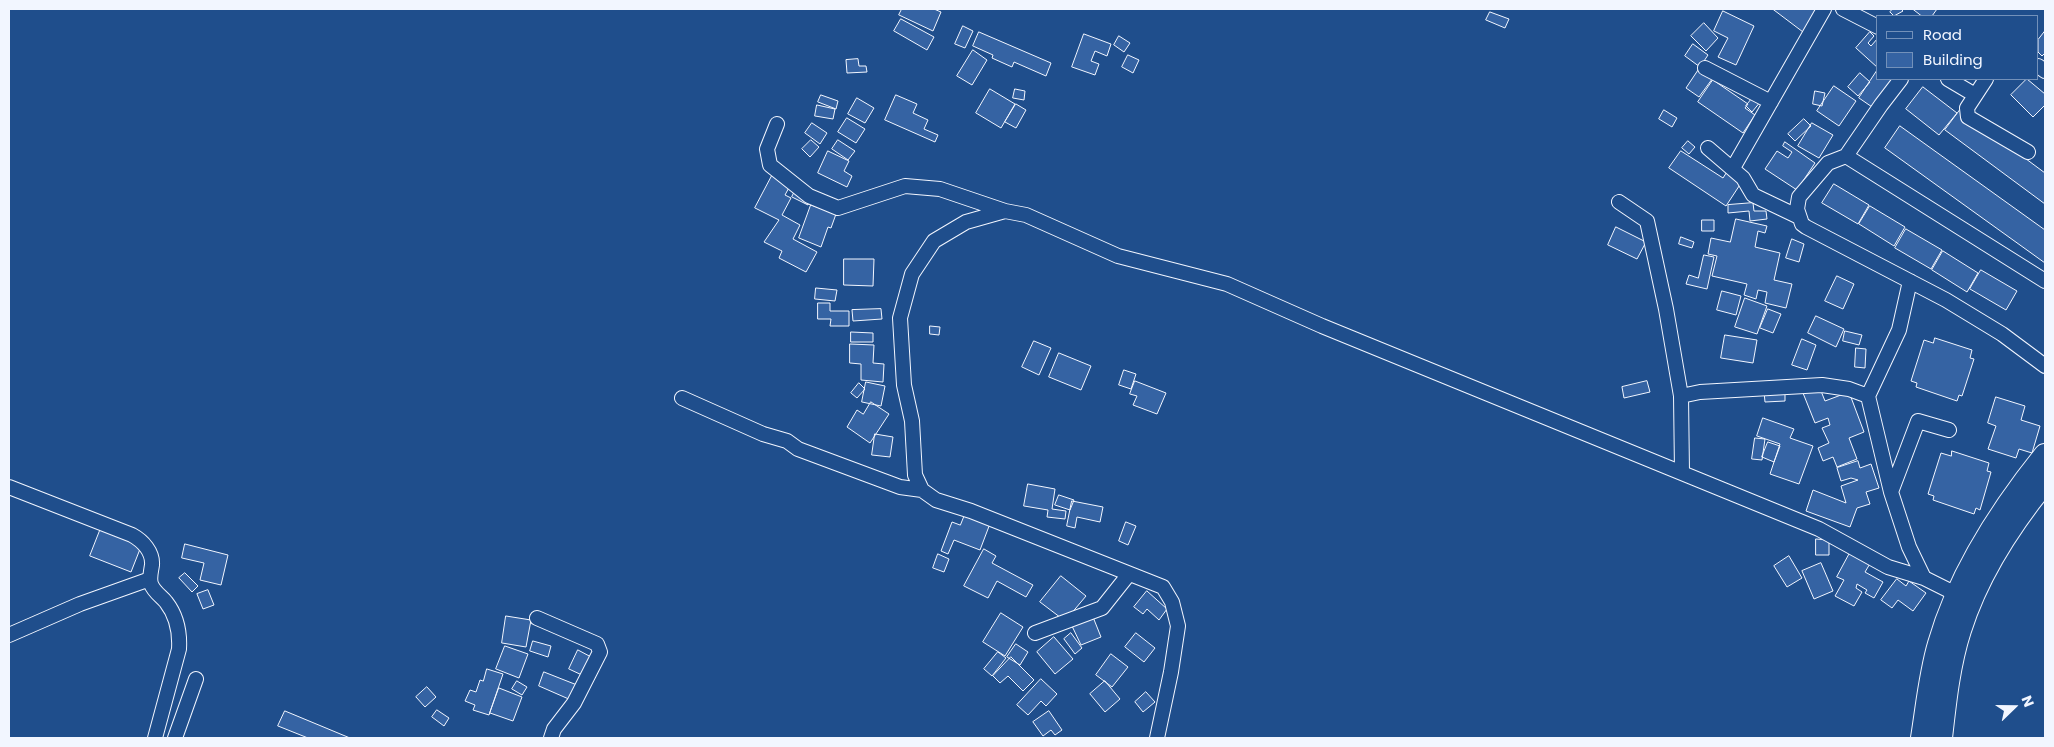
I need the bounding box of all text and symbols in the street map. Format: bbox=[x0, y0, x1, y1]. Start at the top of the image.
legend bbox=[1876, 15, 2039, 80]
text: Road bbox=[1923, 24, 1962, 45]
text: Building bbox=[1923, 49, 1983, 70]
north arrow bbox=[1989, 682, 2039, 732]
text: N bbox=[2017, 693, 2039, 710]

